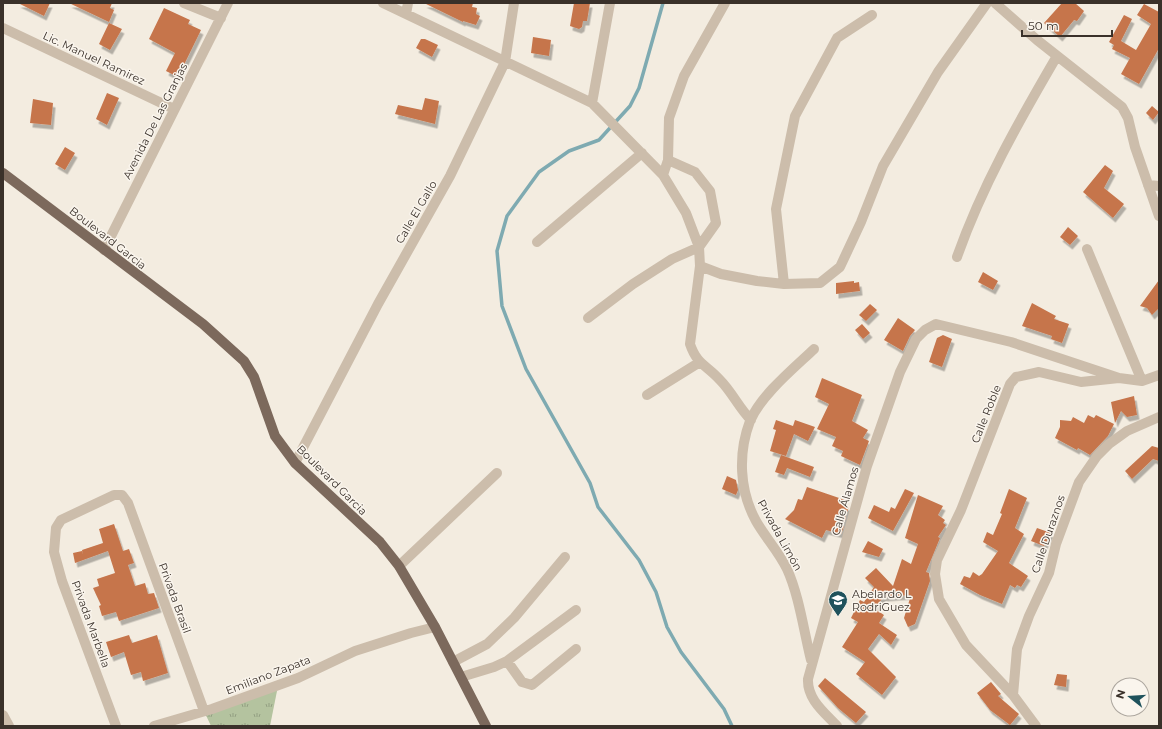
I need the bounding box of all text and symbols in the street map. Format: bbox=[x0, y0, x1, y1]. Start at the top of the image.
scale bar bbox=[1022, 12, 1112, 38]
text: 50 m bbox=[1028, 18, 1059, 33]
street label: Lic. Manuel Ramirez bbox=[41, 28, 148, 88]
street label: Avenida De Las Granjas bbox=[120, 60, 191, 181]
street label: Calle El Gallo bbox=[392, 178, 440, 246]
street label: Boulevard Garcia bbox=[67, 204, 149, 272]
street label: Calle Roble bbox=[968, 383, 1004, 445]
street label: Boulevard Garcia bbox=[294, 442, 370, 518]
street label: Calle Álamos bbox=[828, 464, 862, 537]
street label: Calle Duraznos bbox=[1028, 492, 1068, 575]
street label: Privada Limón bbox=[755, 497, 805, 573]
street label: Privada Brasil bbox=[156, 561, 194, 635]
street label: Privada Marbella bbox=[69, 578, 113, 670]
place label: Abelardo L RodriGuez bbox=[852, 587, 912, 614]
school or university icon: Abelardo L RodriGuez bbox=[827, 589, 849, 617]
street label: Emiliano Zapata bbox=[224, 652, 312, 698]
north arrow bbox=[1110, 677, 1150, 717]
text: N bbox=[1112, 688, 1128, 700]

